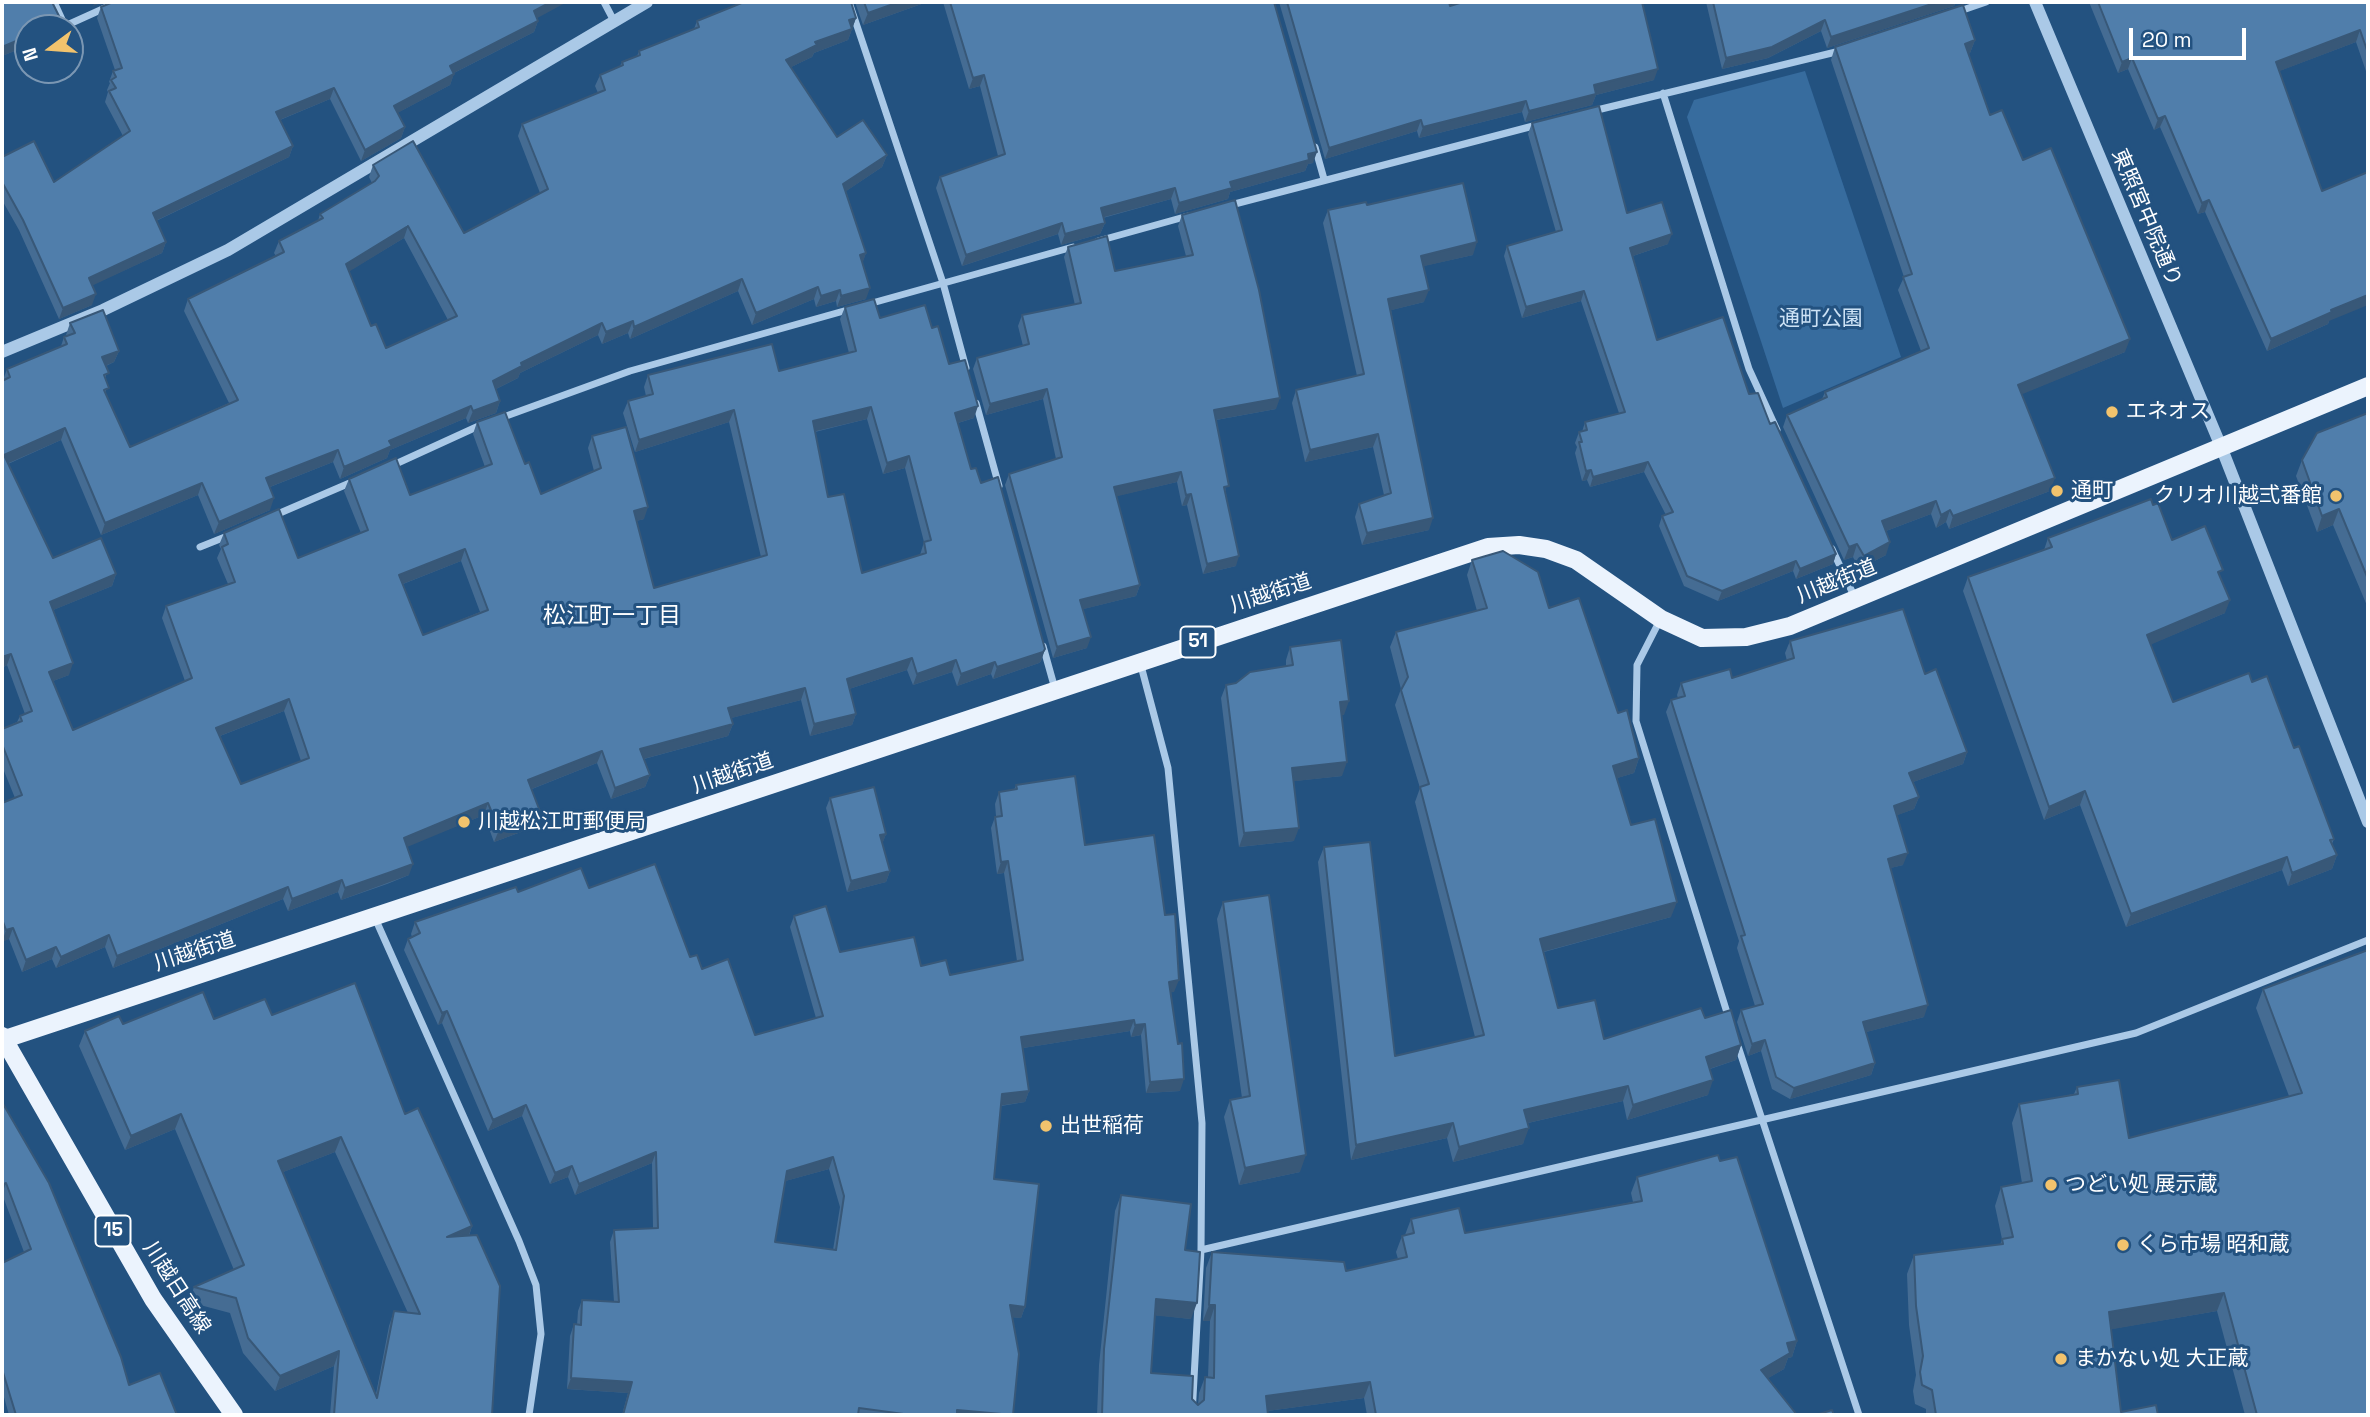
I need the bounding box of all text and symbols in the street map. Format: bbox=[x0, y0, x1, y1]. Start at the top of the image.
north arrow bbox=[14, 14, 84, 84]
scale bar bbox=[2132, 14, 2249, 58]
text: 20 m bbox=[2142, 26, 2192, 53]
text: N bbox=[16, 45, 44, 64]
street label: 東照宮中院通り bbox=[2106, 145, 2186, 291]
park label: 通町公園 bbox=[1779, 306, 1863, 332]
place label: エネオス bbox=[2126, 399, 2210, 425]
marker: エネオス bbox=[2104, 404, 2120, 420]
place label: 通町 bbox=[2071, 478, 2113, 504]
marker: 通町 bbox=[2049, 483, 2065, 499]
place label: クリオ川越弍番館 bbox=[2154, 483, 2322, 509]
marker: クリオ川越弍番館 bbox=[2328, 488, 2344, 504]
street label: 川越街道 bbox=[1793, 555, 1881, 609]
street label: 川越街道 bbox=[1227, 569, 1315, 619]
district label: 松江町一丁目 bbox=[543, 603, 681, 631]
road number: 51 bbox=[1180, 626, 1216, 657]
street label: 川越街道 bbox=[689, 748, 777, 800]
place label: 川越松江町郵便局 bbox=[478, 809, 646, 835]
marker: 川越松江町郵便局 bbox=[456, 814, 472, 830]
street label: 川越街道 bbox=[151, 927, 239, 977]
place label: 出世稲荷 bbox=[1060, 1113, 1144, 1139]
marker: 出世稲荷 bbox=[1038, 1118, 1054, 1134]
place label: つどい処 展示蔵 bbox=[2065, 1172, 2217, 1198]
marker: つどい処 展示蔵 bbox=[2043, 1177, 2059, 1193]
road number: 15 bbox=[96, 1216, 130, 1246]
place label: くら市場 昭和蔵 bbox=[2137, 1232, 2289, 1258]
street label: 川越日高線 bbox=[137, 1237, 215, 1339]
marker: くら市場 昭和蔵 bbox=[2115, 1237, 2131, 1253]
place label: まかない処 大正蔵 bbox=[2075, 1346, 2248, 1372]
marker: まかない処 大正蔵 bbox=[2053, 1351, 2069, 1367]

